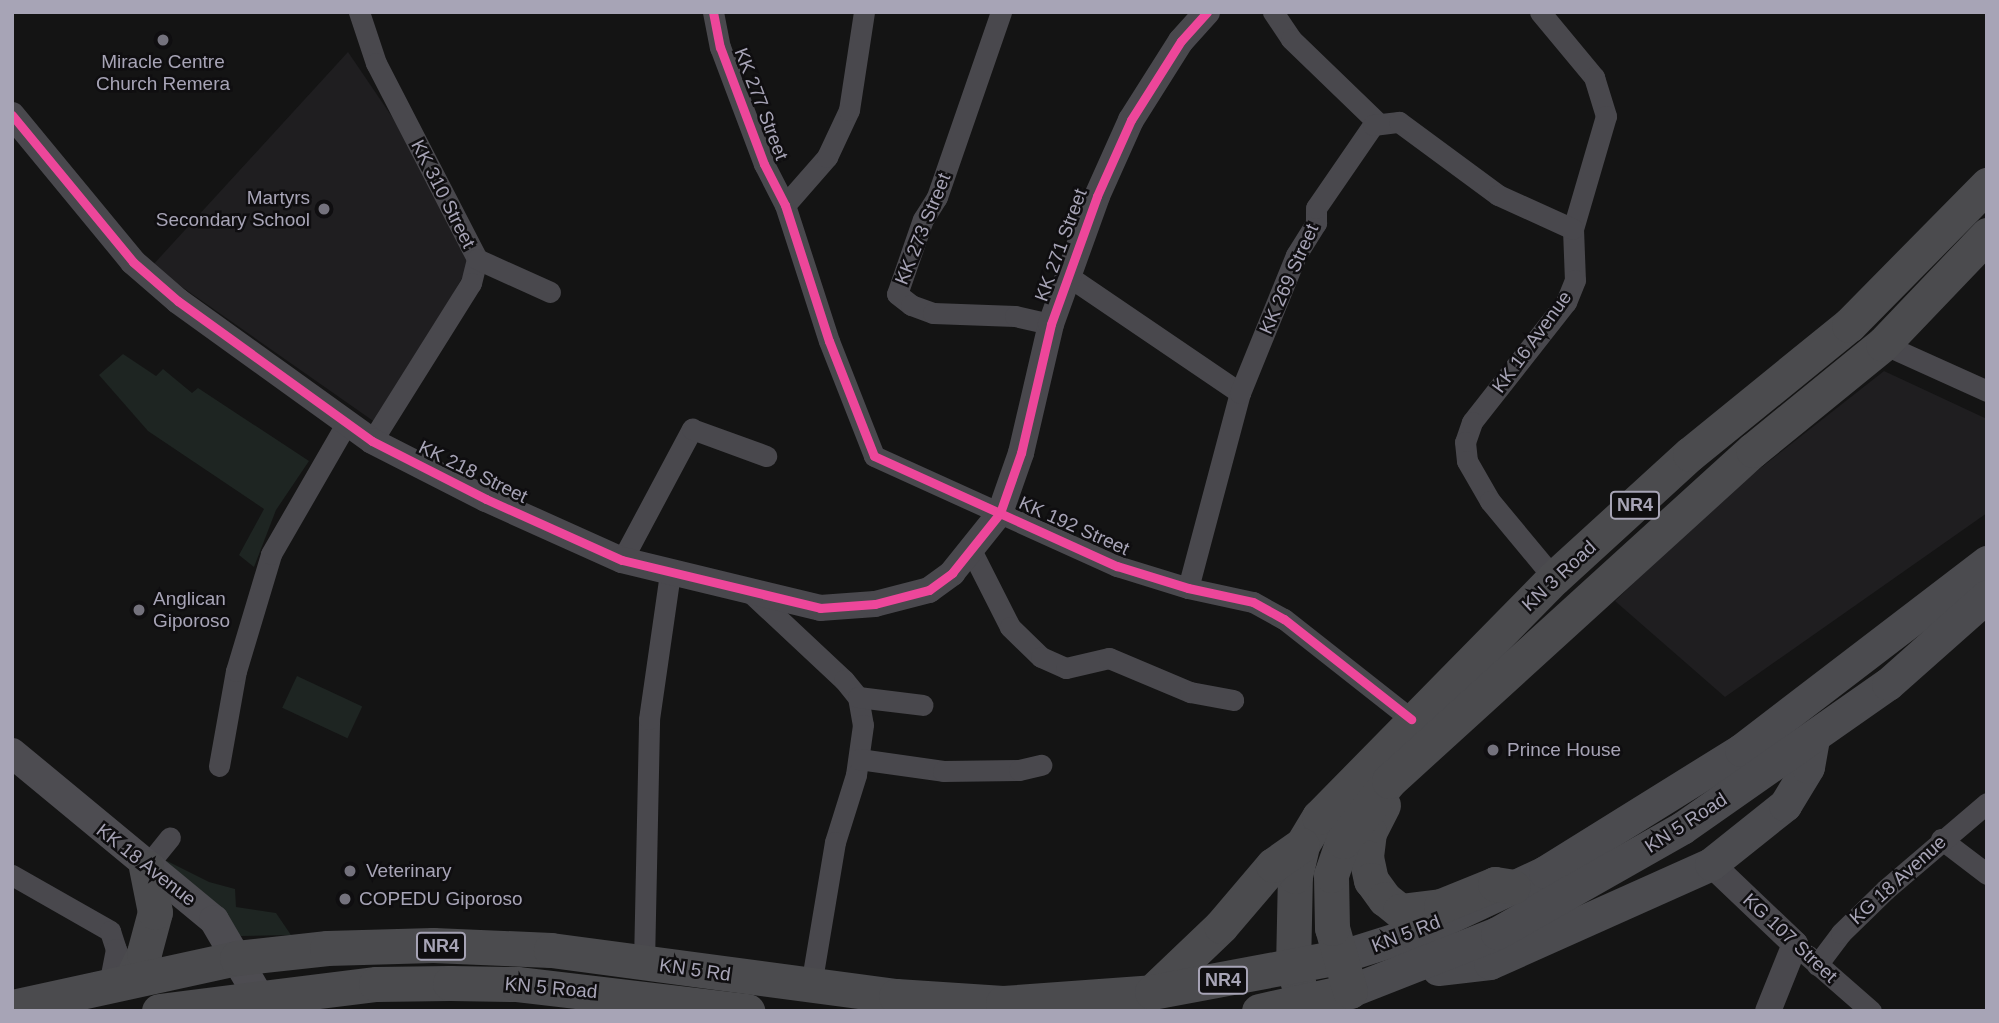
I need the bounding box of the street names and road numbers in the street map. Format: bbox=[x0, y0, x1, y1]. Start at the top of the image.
street label: KK 277 Street bbox=[729, 45, 793, 163]
street label: KK 310 Street bbox=[406, 136, 480, 252]
street label: KK 273 Street bbox=[890, 170, 956, 288]
street label: KK 271 Street bbox=[1030, 186, 1092, 304]
street label: KK 269 Street bbox=[1255, 220, 1323, 338]
street label: KK 16 Avenue bbox=[1487, 286, 1577, 398]
street label: KK 218 Street bbox=[415, 436, 531, 508]
road number: NR4 bbox=[1609, 490, 1661, 520]
street label: KK 192 Street bbox=[1015, 492, 1133, 560]
street label: KN 3 Road bbox=[1517, 536, 1601, 616]
street label: KN 5 Road bbox=[1641, 788, 1731, 858]
street label: KK 18 Avenue bbox=[91, 819, 201, 911]
street label: KG 18 Avenue bbox=[1845, 830, 1951, 930]
street label: KG 107 Street bbox=[1738, 889, 1842, 987]
street label: KN 5 Rd bbox=[1368, 910, 1444, 958]
road number: NR4 bbox=[415, 931, 467, 960]
street label: KN 5 Rd bbox=[658, 954, 732, 986]
road number: NR4 bbox=[1197, 965, 1249, 995]
street label: KN 5 Road bbox=[504, 973, 598, 1003]

